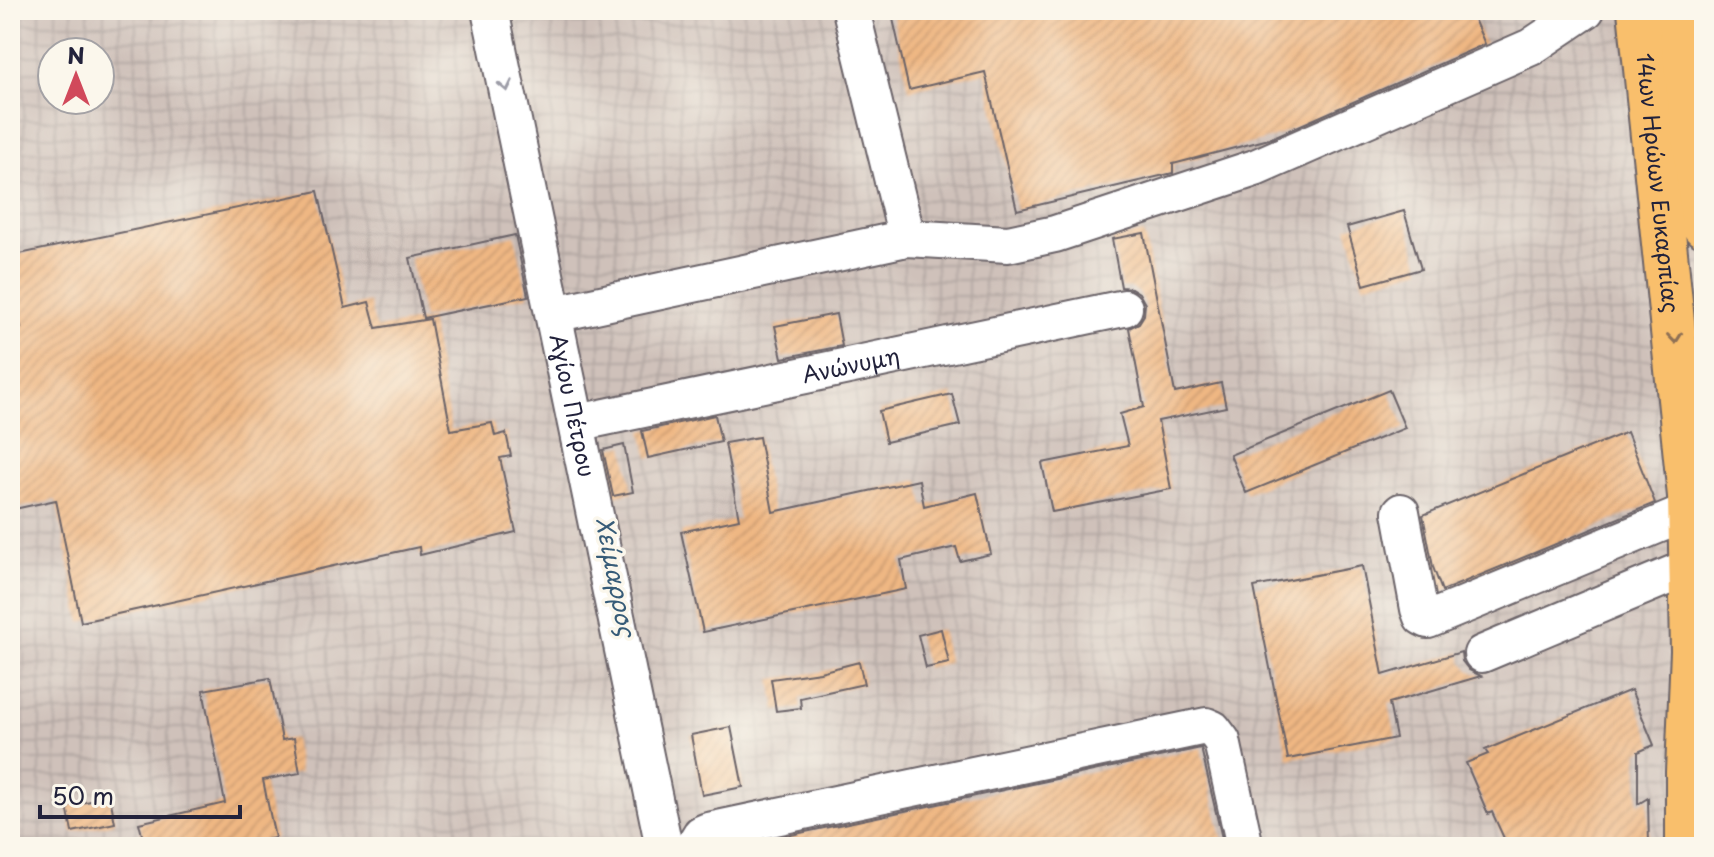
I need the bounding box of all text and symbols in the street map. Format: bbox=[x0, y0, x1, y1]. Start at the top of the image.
north arrow bbox=[36, 36, 116, 116]
text: N bbox=[67, 38, 85, 71]
street label: 14ων Ηρώων Ευκαρπίας bbox=[1630, 51, 1689, 314]
one-way arrow bbox=[497, 79, 514, 93]
street label: Αγίου Πέτρου bbox=[543, 331, 605, 480]
one-way arrow bbox=[1667, 332, 1684, 345]
street label: Ανώνυμη bbox=[799, 338, 902, 390]
water label: Χείμαρρος bbox=[588, 514, 646, 641]
scale bar bbox=[40, 769, 240, 819]
text: 50 m bbox=[52, 777, 114, 813]

